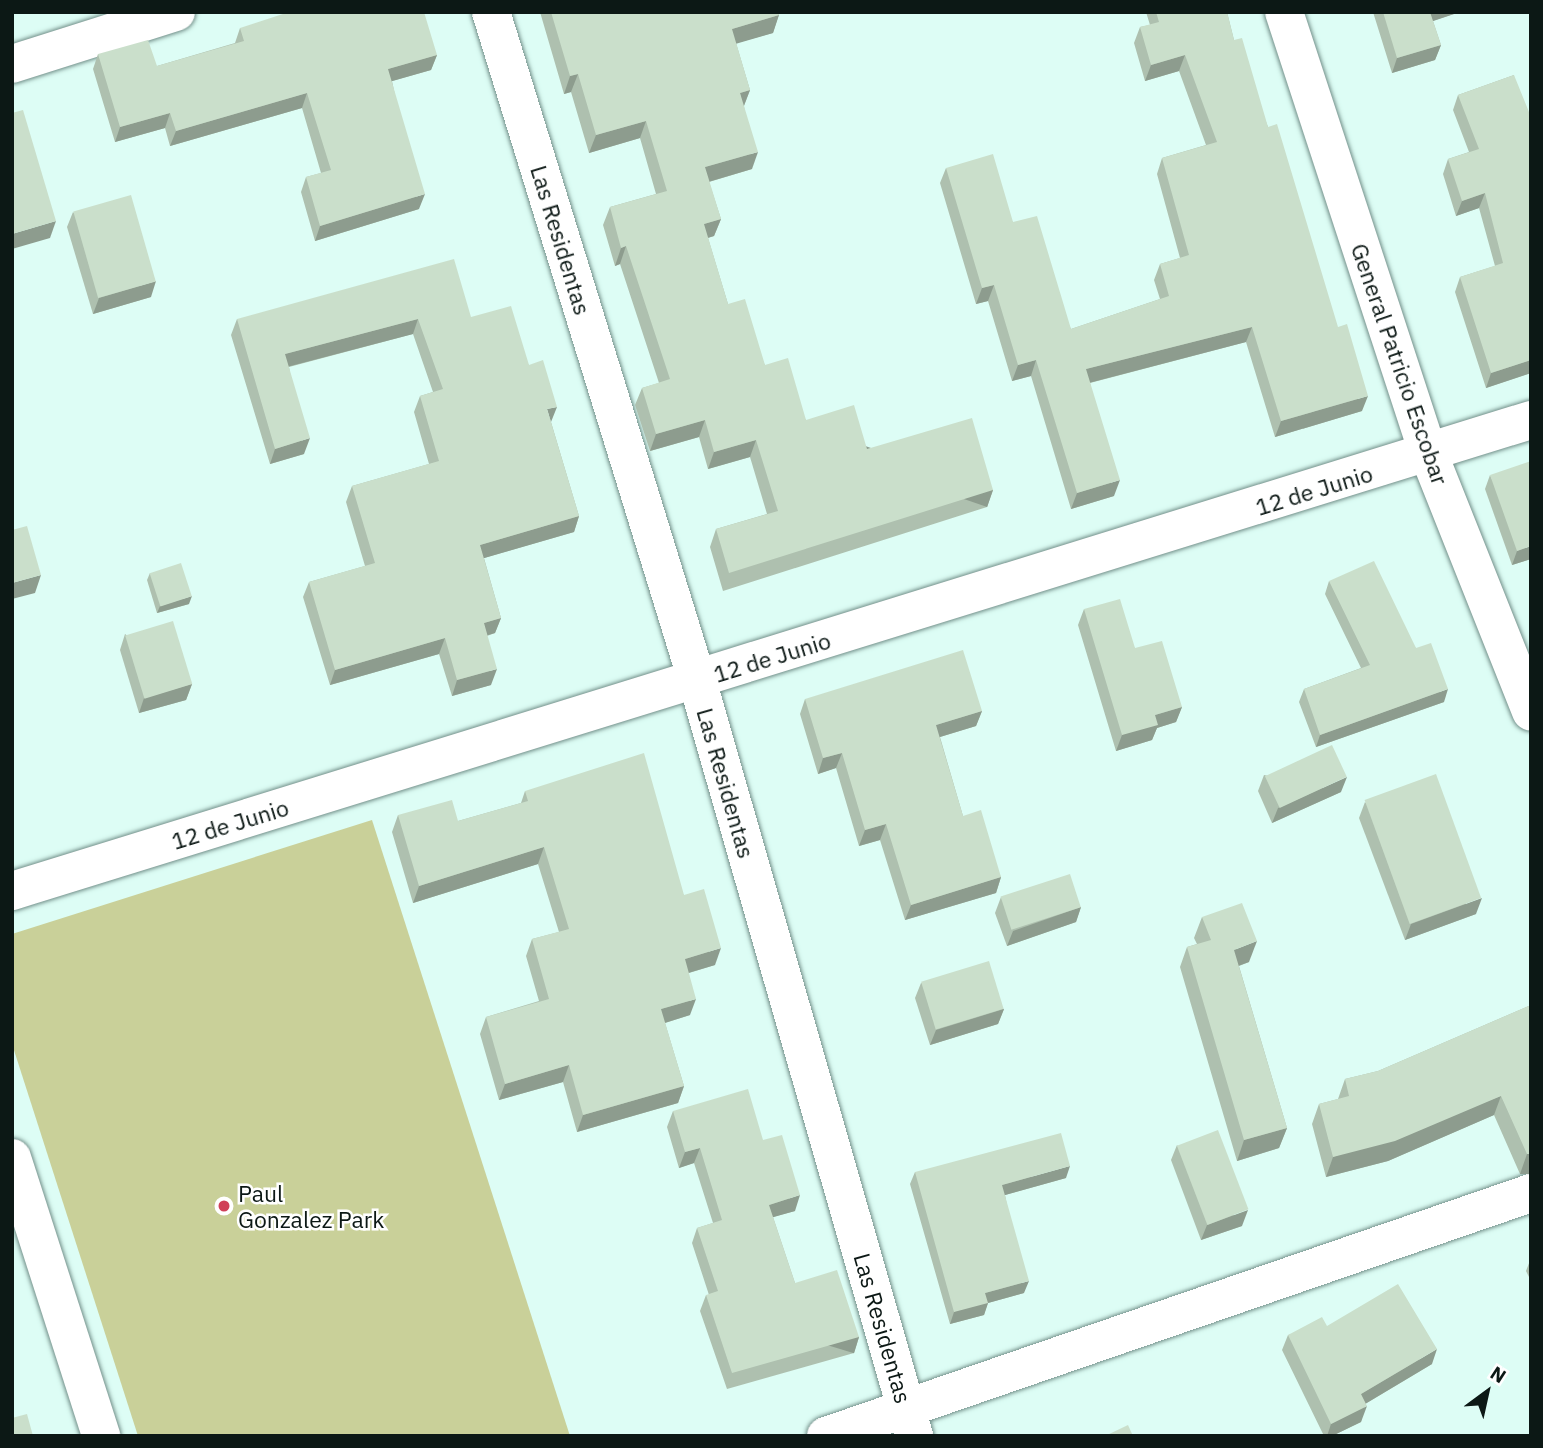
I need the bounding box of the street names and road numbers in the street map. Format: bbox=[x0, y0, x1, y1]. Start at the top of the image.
street label: Las Residentas bbox=[525, 162, 597, 318]
street label: General Patricio Escobar bbox=[1346, 240, 1454, 488]
street label: 12 de Junio bbox=[1252, 459, 1376, 521]
street label: 12 de Junio bbox=[710, 626, 834, 688]
street label: Las Residentas bbox=[691, 705, 761, 861]
street label: 12 de Junio bbox=[168, 793, 292, 855]
street label: Las Residentas bbox=[848, 1250, 918, 1406]

